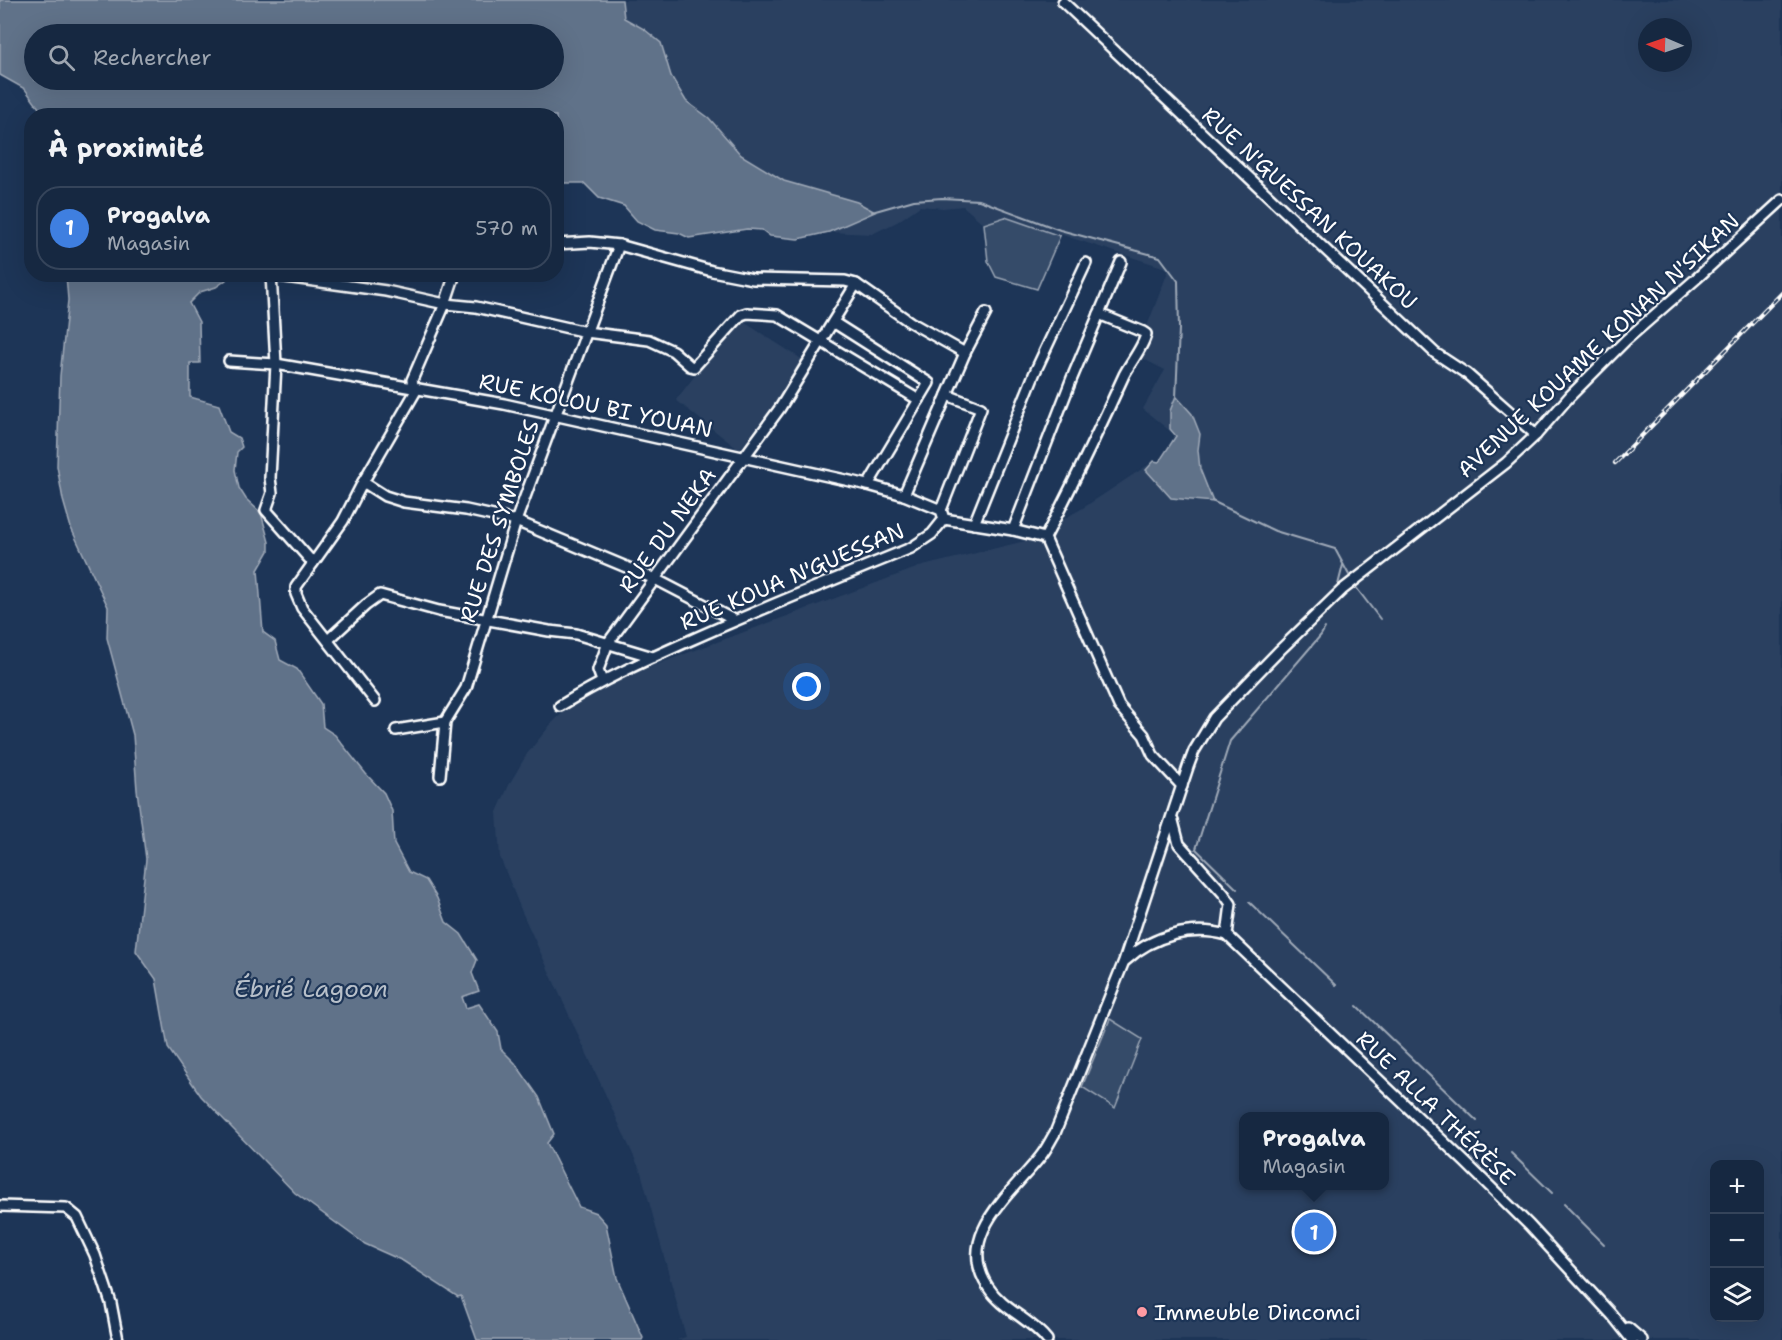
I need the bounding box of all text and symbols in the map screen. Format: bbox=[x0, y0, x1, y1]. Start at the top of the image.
north arrow bbox=[1638, 18, 1692, 72]
search box bbox=[24, 24, 564, 90]
icon: search bbox=[45, 41, 78, 74]
text: Rechercher bbox=[93, 43, 212, 72]
street label: RUE N'GUESSAN KOUAKOU bbox=[1196, 101, 1424, 316]
text: À proximité bbox=[48, 130, 204, 165]
text: Progalva bbox=[107, 201, 210, 230]
street label: AVENUE KOUAME KONAN N'SIKAN bbox=[1451, 207, 1746, 484]
text: 1 bbox=[65, 215, 74, 241]
text: 570 m bbox=[475, 215, 538, 241]
text: Magasin bbox=[107, 230, 190, 256]
street label: RUE KOLOU BI YOUAN bbox=[477, 367, 715, 444]
street label: RUE DES SYMBOLES bbox=[453, 416, 546, 626]
street label: RUE DU NEKA bbox=[612, 462, 723, 599]
street label: RUE KOUA N'GUESSAN bbox=[676, 516, 909, 637]
your location bbox=[792, 672, 821, 701]
water label: Ébrié Lagoon bbox=[234, 973, 388, 1005]
street label: RUE ALLA THÉRÈSE bbox=[1350, 1025, 1521, 1192]
popup bbox=[1239, 1112, 1389, 1190]
text: Progalva bbox=[1262, 1124, 1366, 1153]
text: Magasin bbox=[1262, 1153, 1346, 1179]
map controls bbox=[1710, 1160, 1764, 1322]
button: + bbox=[1710, 1160, 1764, 1214]
pin: 1 bbox=[1294, 1210, 1334, 1254]
button: − bbox=[1710, 1214, 1764, 1268]
button: layers bbox=[1710, 1268, 1764, 1322]
place label: Immeuble Dincomci bbox=[1154, 1298, 1361, 1327]
marker: Immeuble Dincomci bbox=[1135, 1305, 1149, 1319]

